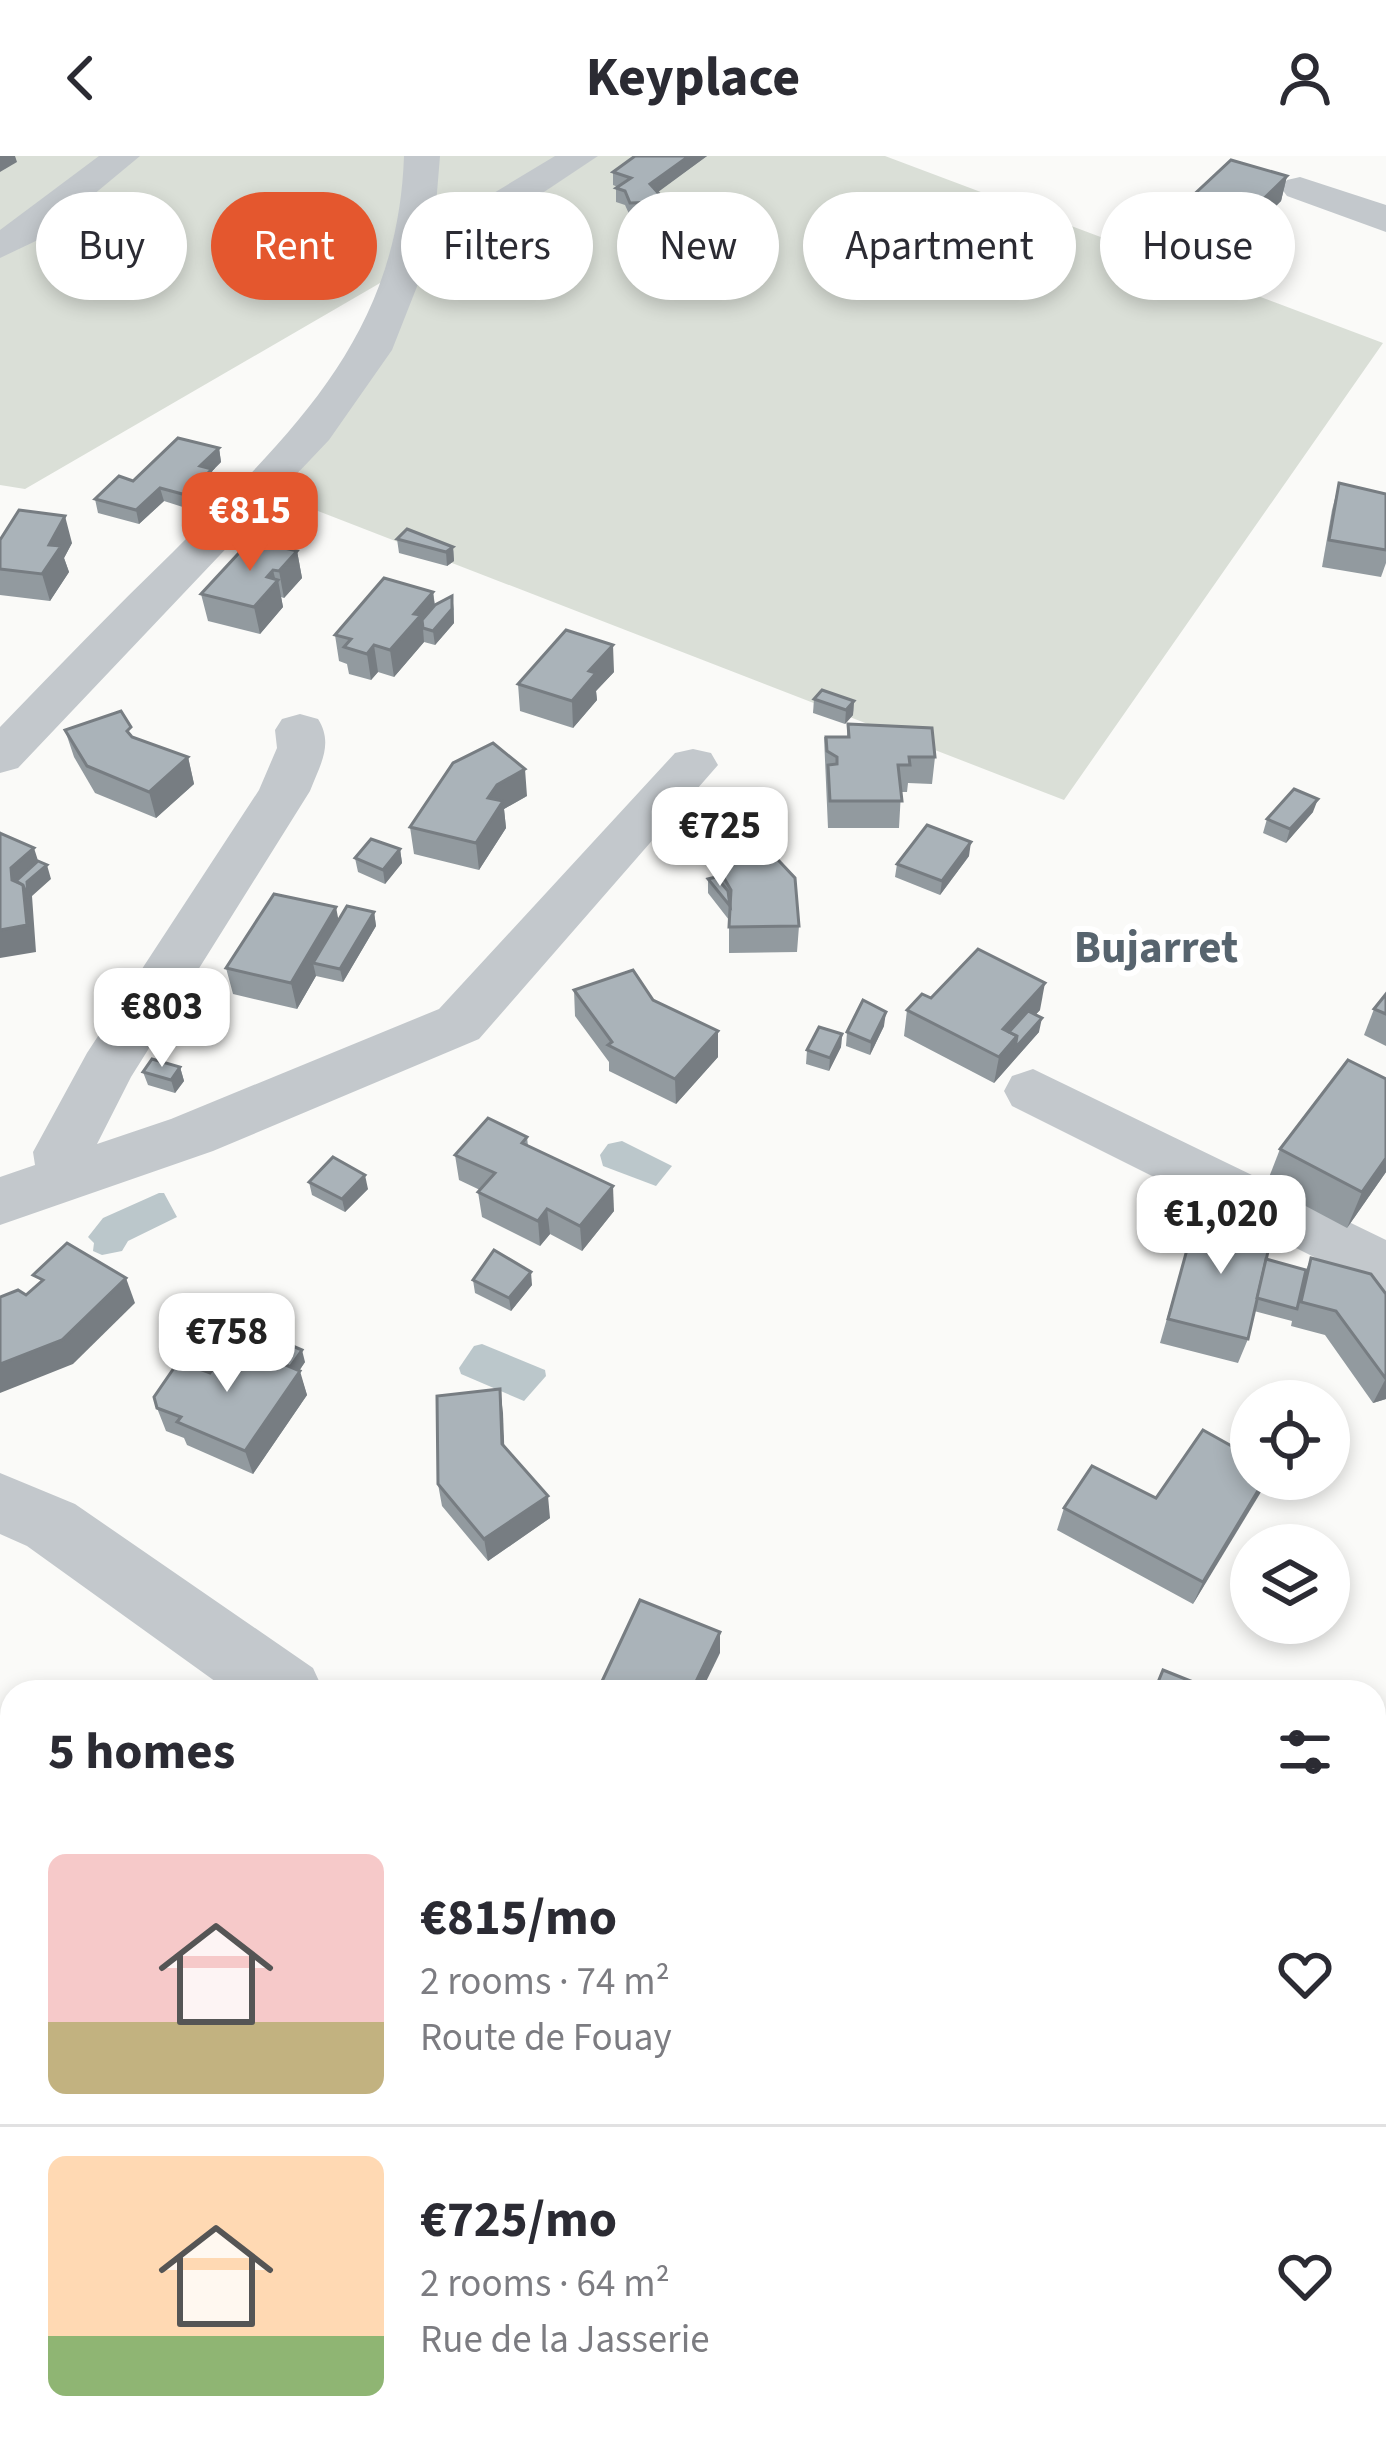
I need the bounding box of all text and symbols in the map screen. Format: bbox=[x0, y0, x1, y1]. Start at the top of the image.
text: Keyplace bbox=[586, 40, 800, 117]
icon: back bbox=[48, 45, 114, 111]
icon: person bbox=[1272, 45, 1338, 111]
chip: Buy bbox=[36, 192, 187, 300]
chip: Rent bbox=[211, 192, 377, 300]
chip: Filters bbox=[401, 192, 593, 300]
chip: New bbox=[617, 192, 779, 300]
chip: Apartment bbox=[803, 192, 1076, 300]
chip: House bbox=[1100, 192, 1295, 300]
pin: €815 bbox=[179, 472, 321, 574]
text: €815 bbox=[209, 483, 291, 539]
pin: €725 bbox=[649, 787, 791, 889]
text: €725 bbox=[679, 798, 761, 854]
district label: Bujarret bbox=[1074, 916, 1238, 980]
pin: €803 bbox=[91, 968, 233, 1070]
text: €803 bbox=[121, 979, 203, 1035]
pin: €1,020 bbox=[1123, 1175, 1319, 1277]
text: €1,020 bbox=[1164, 1186, 1278, 1242]
pin: €758 bbox=[156, 1293, 298, 1395]
text: €758 bbox=[186, 1304, 268, 1360]
map controls bbox=[1230, 1380, 1350, 1644]
button: locate bbox=[1230, 1380, 1350, 1500]
button: layers bbox=[1230, 1524, 1350, 1644]
text: 5 homes bbox=[48, 1716, 235, 1788]
icon: filters bbox=[1272, 1719, 1338, 1785]
text: €815/mo bbox=[420, 1882, 617, 1954]
icon: home bbox=[144, 1902, 288, 2046]
icon: heart bbox=[1272, 1941, 1338, 2007]
text: 2 rooms · 74 m² bbox=[420, 1954, 670, 2010]
text: Route de Fouay bbox=[420, 2010, 672, 2066]
text: €725/mo bbox=[420, 2184, 617, 2256]
icon: home bbox=[144, 2204, 288, 2348]
icon: heart bbox=[1272, 2243, 1338, 2309]
text: 2 rooms · 64 m² bbox=[420, 2256, 670, 2312]
text: Rue de la Jasserie bbox=[420, 2312, 710, 2368]

